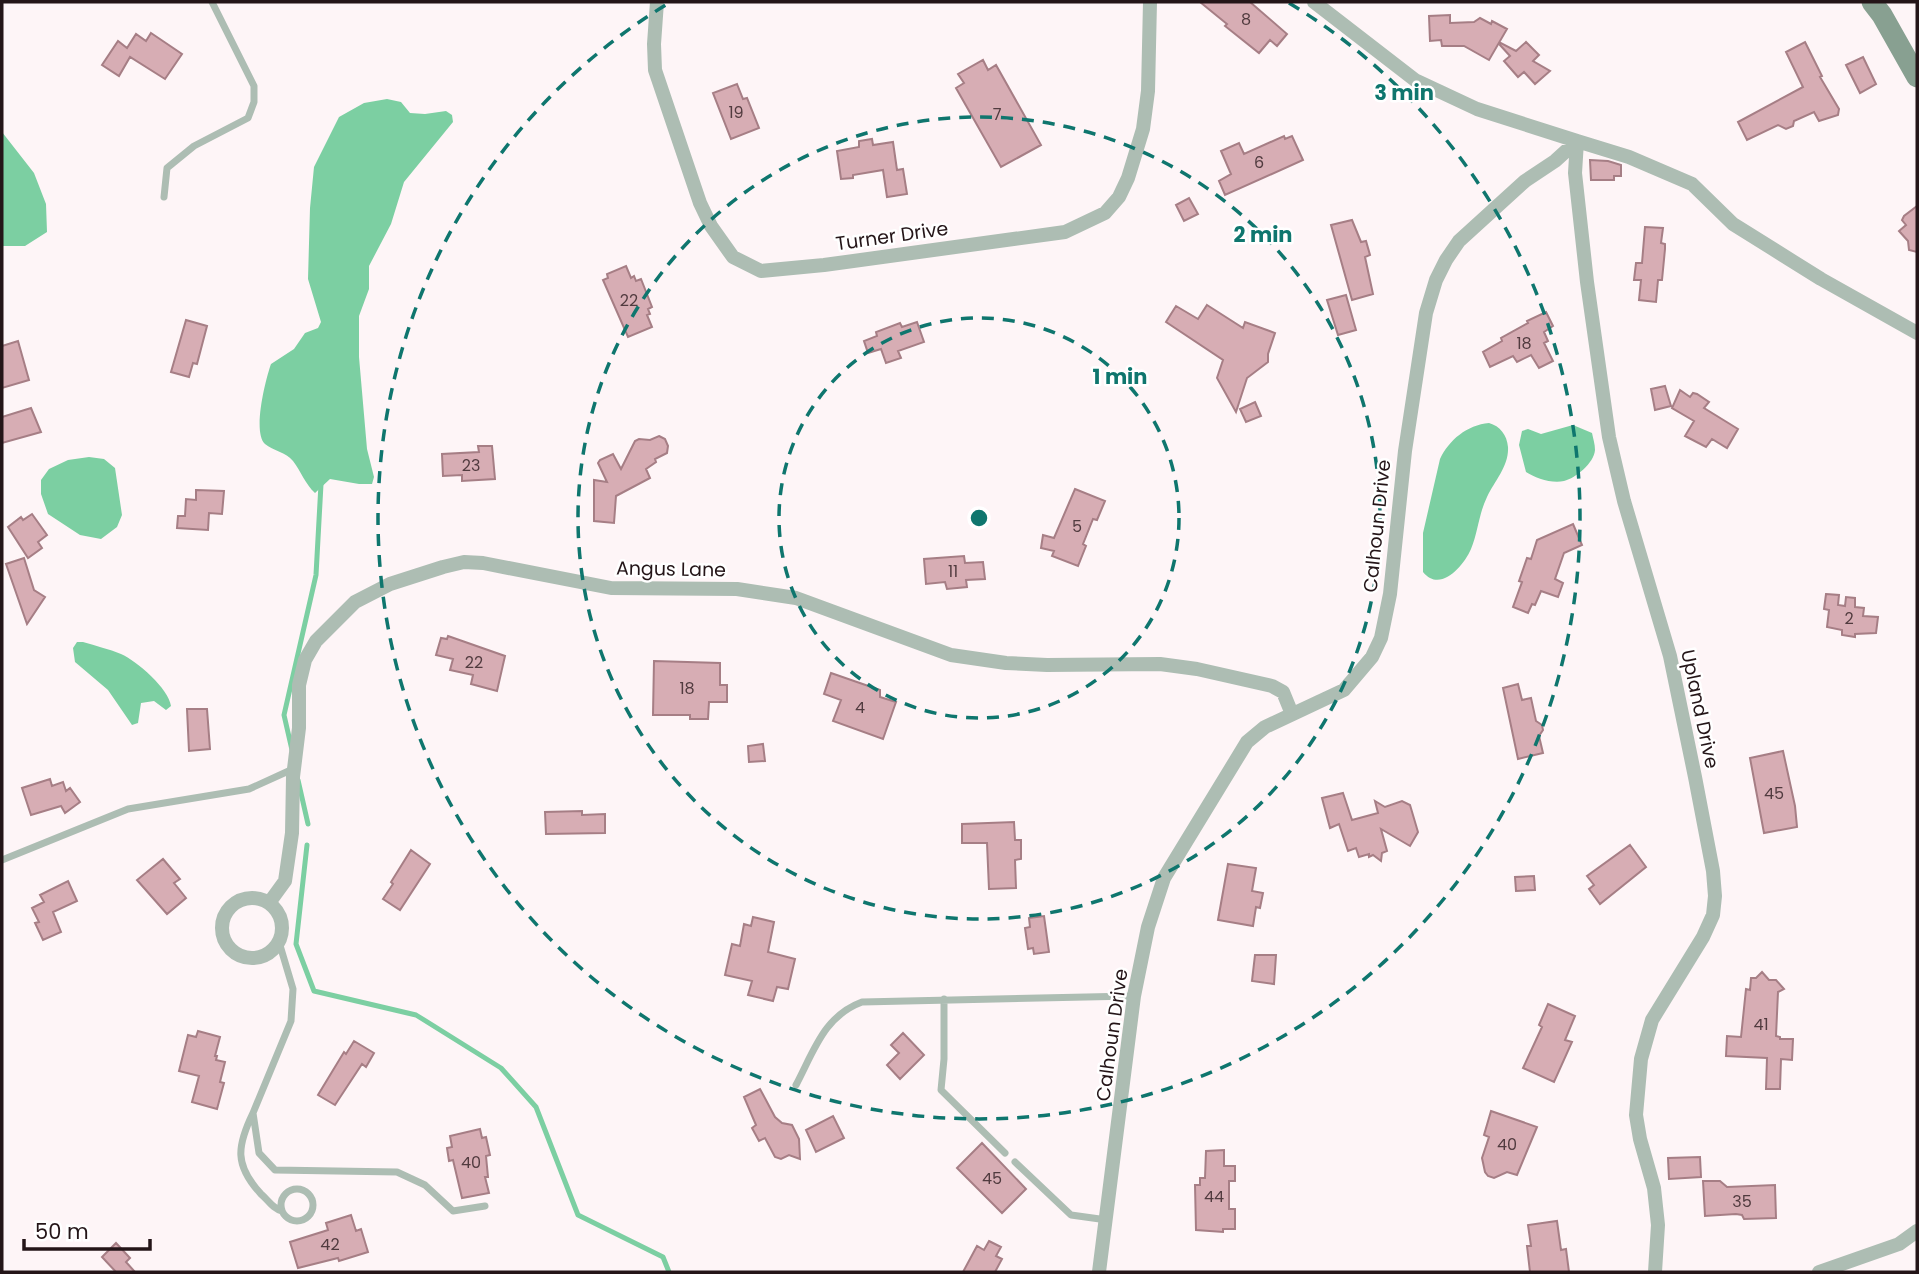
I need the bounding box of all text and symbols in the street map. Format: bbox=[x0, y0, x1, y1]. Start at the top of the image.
house number: 8 bbox=[1241, 8, 1251, 31]
text: 3 min bbox=[1374, 78, 1434, 107]
house number: 19 bbox=[728, 101, 744, 124]
house number: 7 bbox=[993, 103, 1002, 126]
house number: 6 bbox=[1254, 151, 1264, 174]
street label: Turner Drive bbox=[834, 215, 950, 257]
text: 2 min bbox=[1233, 220, 1293, 249]
house number: 22 bbox=[620, 289, 638, 312]
house number: 18 bbox=[1516, 332, 1532, 355]
text: 1 min bbox=[1093, 362, 1147, 391]
house number: 23 bbox=[462, 454, 480, 477]
street label: Calhoun Drive bbox=[1357, 458, 1397, 594]
centre of rings bbox=[967, 506, 991, 530]
house number: 5 bbox=[1072, 515, 1082, 538]
street label: Angus Lane bbox=[616, 555, 726, 583]
house number: 11 bbox=[948, 560, 958, 583]
house number: 2 bbox=[1844, 607, 1854, 630]
street label: Upland Drive bbox=[1674, 647, 1726, 771]
house number: 22 bbox=[465, 651, 483, 674]
house number: 18 bbox=[679, 677, 695, 700]
house number: 4 bbox=[855, 696, 865, 719]
house number: 45 bbox=[1764, 782, 1784, 805]
street label: Calhoun Drive bbox=[1089, 967, 1135, 1103]
house number: 41 bbox=[1753, 1013, 1769, 1036]
house number: 40 bbox=[1497, 1133, 1517, 1156]
house number: 40 bbox=[461, 1151, 481, 1174]
house number: 45 bbox=[982, 1167, 1002, 1190]
house number: 44 bbox=[1204, 1185, 1224, 1208]
house number: 35 bbox=[1732, 1190, 1752, 1213]
scale bar bbox=[24, 1208, 150, 1252]
text: 50 m bbox=[35, 1217, 89, 1246]
house number: 42 bbox=[320, 1233, 340, 1256]

